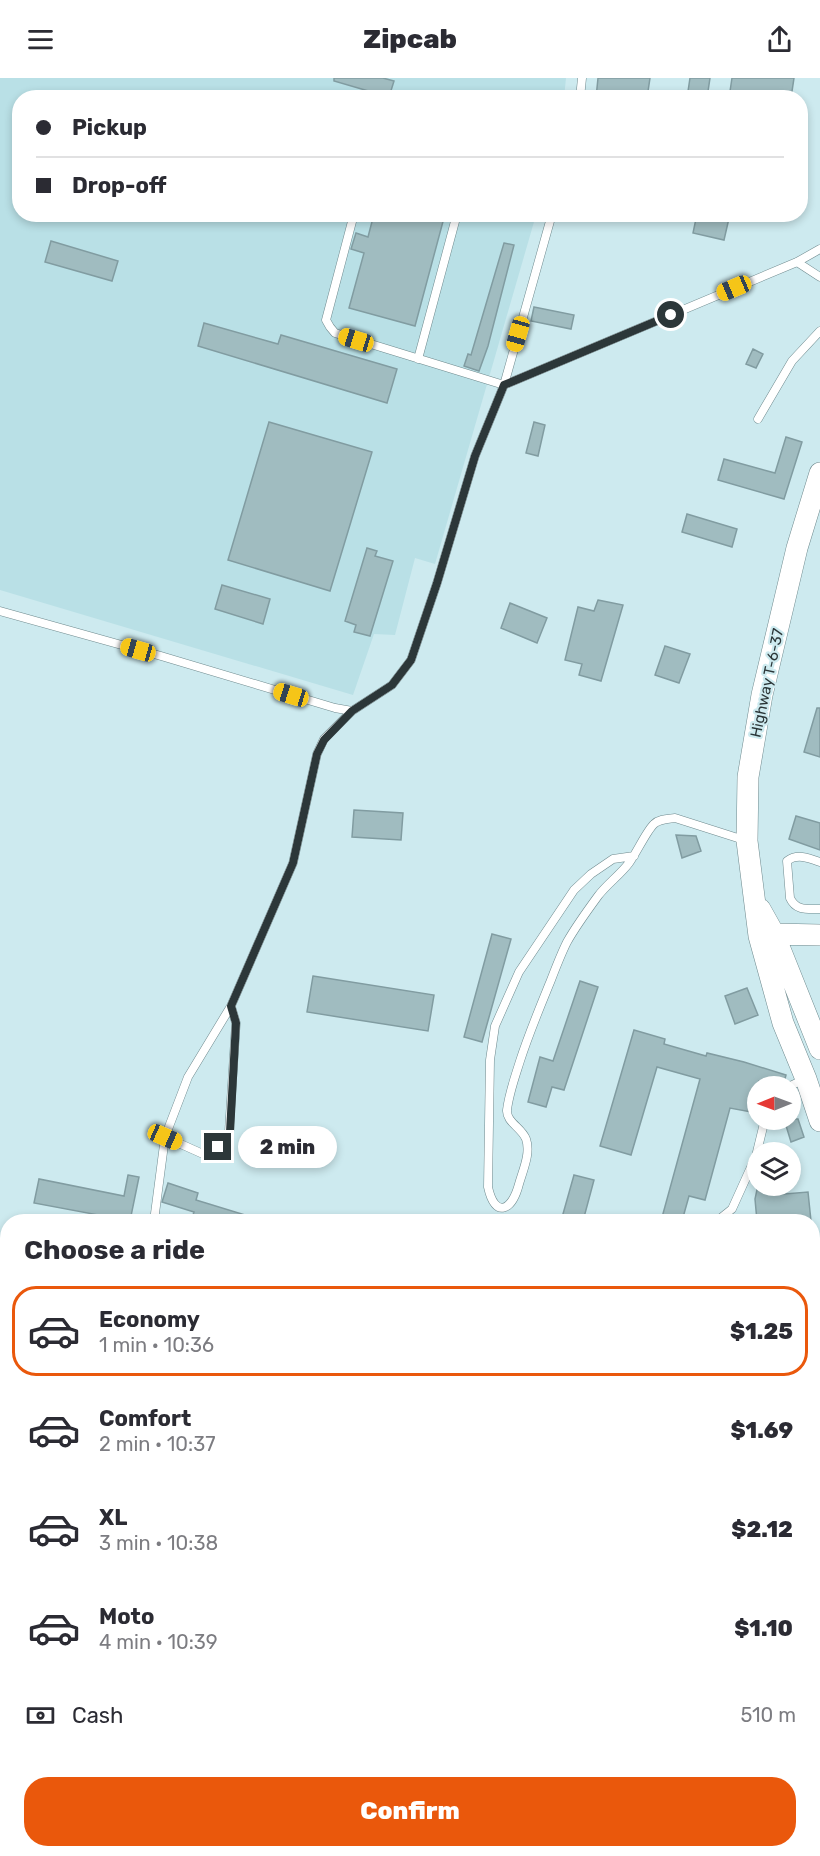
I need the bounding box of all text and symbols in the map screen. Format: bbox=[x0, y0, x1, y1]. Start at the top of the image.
icon: menu bbox=[24, 23, 57, 56]
text: Zipcab bbox=[363, 23, 457, 55]
icon: share bbox=[763, 23, 796, 56]
text: Pickup bbox=[72, 114, 147, 141]
text: Drop-off bbox=[72, 172, 167, 199]
car bbox=[714, 273, 754, 303]
route start bbox=[657, 301, 684, 328]
car bbox=[504, 314, 532, 354]
car bbox=[336, 326, 376, 354]
street label: Highway T-6-37 bbox=[747, 626, 787, 739]
car bbox=[118, 636, 158, 664]
car bbox=[271, 681, 311, 709]
north arrow bbox=[747, 1076, 801, 1130]
map controls bbox=[747, 1076, 801, 1196]
car bbox=[145, 1121, 185, 1153]
callout: 2 min bbox=[239, 1126, 338, 1168]
route end bbox=[204, 1133, 231, 1160]
text: 2 min bbox=[260, 1135, 315, 1159]
button: layers bbox=[747, 1142, 801, 1196]
text: Choose a ride bbox=[24, 1234, 205, 1266]
icon: car bbox=[27, 1304, 81, 1358]
text: Economy bbox=[99, 1306, 200, 1333]
text: $1.25 bbox=[730, 1318, 793, 1345]
text: 1 min · 10:36 bbox=[99, 1333, 214, 1357]
icon: car bbox=[27, 1403, 81, 1457]
text: Comfort bbox=[99, 1405, 191, 1432]
text: $1.69 bbox=[730, 1417, 793, 1444]
text: 2 min · 10:37 bbox=[99, 1432, 215, 1456]
icon: car bbox=[27, 1502, 81, 1556]
text: XL bbox=[99, 1504, 127, 1531]
text: $2.12 bbox=[731, 1516, 793, 1543]
text: 3 min · 10:38 bbox=[99, 1531, 218, 1555]
icon: car bbox=[27, 1601, 81, 1655]
text: Moto bbox=[99, 1603, 154, 1630]
text: $1.10 bbox=[734, 1615, 793, 1642]
text: 4 min · 10:39 bbox=[99, 1630, 218, 1654]
icon: cash bbox=[24, 1699, 57, 1732]
text: Cash bbox=[72, 1702, 123, 1729]
text: 510 m bbox=[740, 1703, 796, 1727]
button: Confirm bbox=[24, 1777, 796, 1846]

